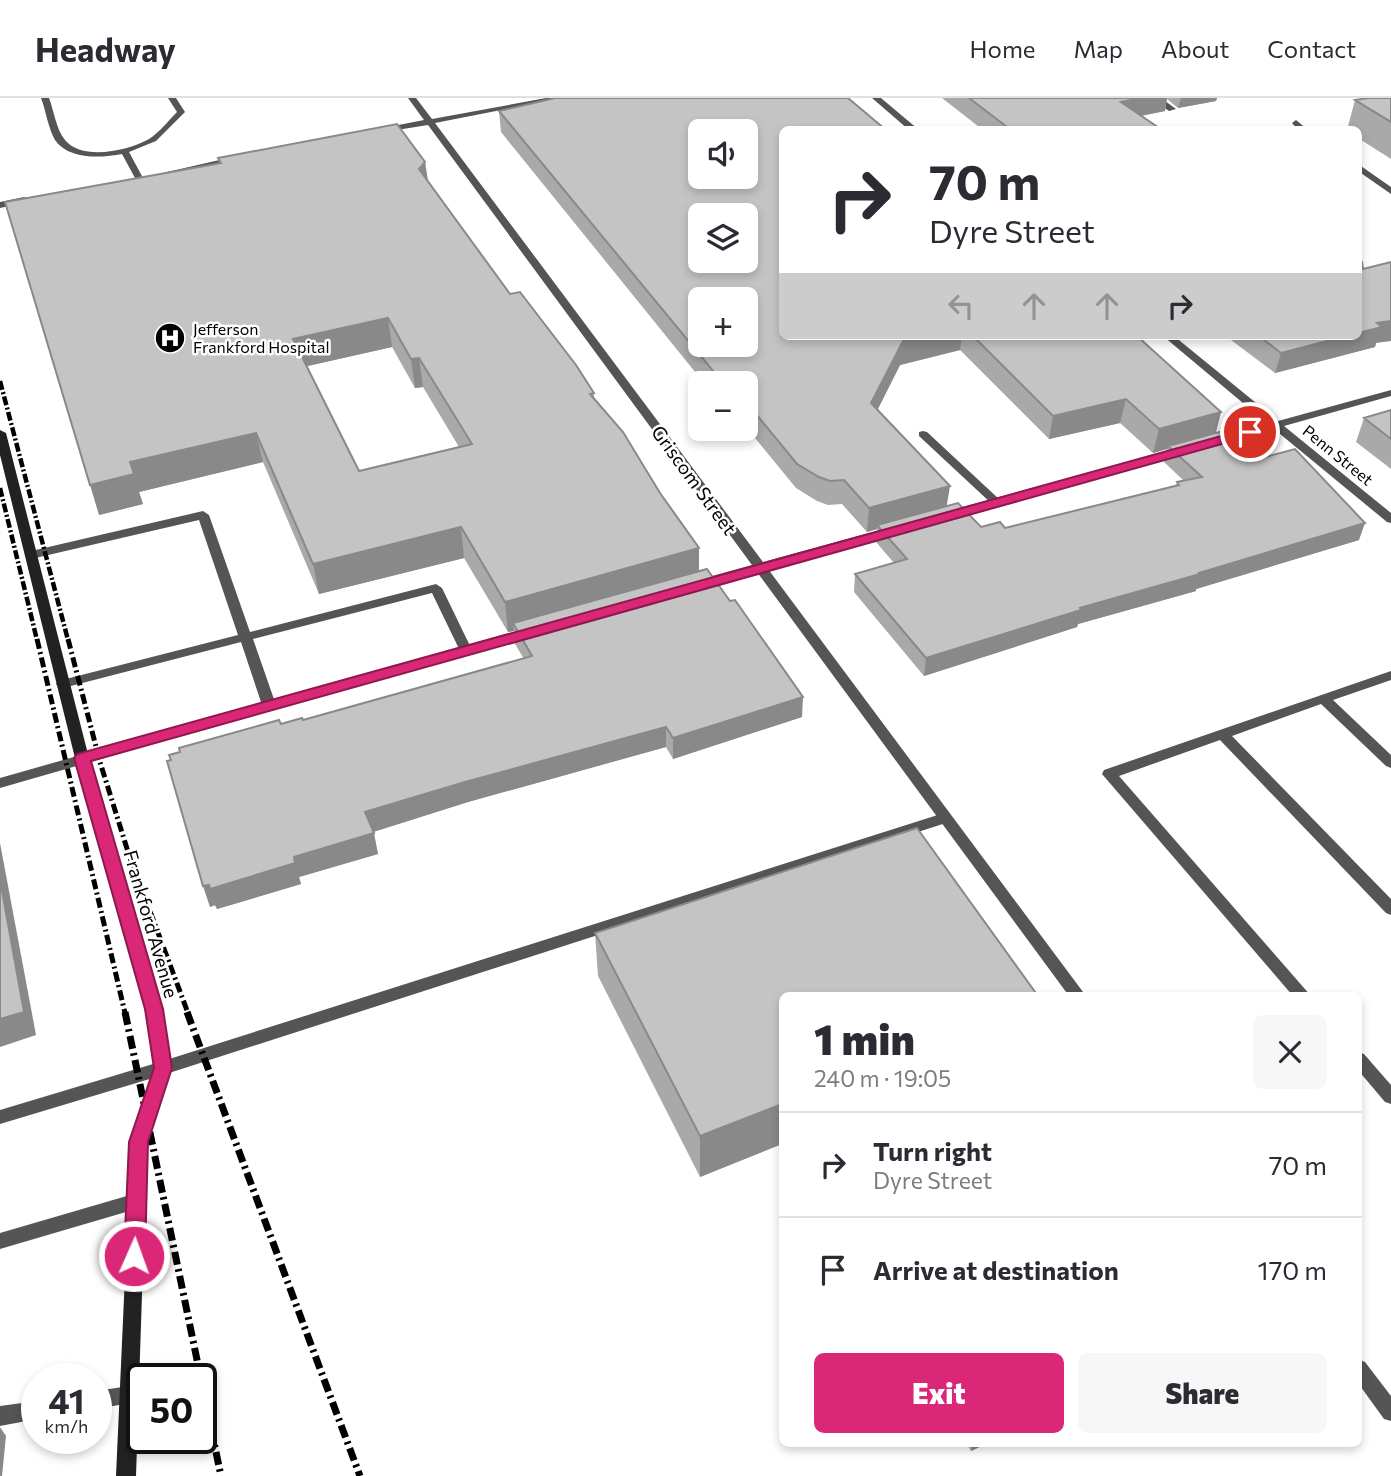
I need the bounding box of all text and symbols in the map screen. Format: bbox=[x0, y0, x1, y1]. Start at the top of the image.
text: Headway bbox=[35, 28, 176, 69]
text: Home bbox=[970, 34, 1036, 63]
text: Map bbox=[1074, 34, 1123, 63]
text: About bbox=[1161, 34, 1229, 63]
text: Contact bbox=[1267, 34, 1356, 63]
map controls bbox=[688, 119, 758, 441]
button: sound bbox=[688, 119, 758, 189]
text: 70 m bbox=[929, 150, 1040, 210]
icon: right bbox=[814, 154, 905, 245]
button: layers bbox=[688, 203, 758, 273]
text: Dyre Street bbox=[929, 210, 1095, 250]
button: + bbox=[688, 287, 758, 357]
icon: left bbox=[942, 287, 980, 325]
icon: ahead bbox=[1015, 287, 1053, 325]
icon: ahead bbox=[1088, 287, 1126, 325]
icon: right bbox=[1161, 287, 1199, 325]
place label: Jefferson Frankford Hospital bbox=[193, 319, 330, 356]
hospital icon: Jefferson Frankford Hospital bbox=[153, 321, 187, 355]
button: − bbox=[688, 371, 758, 441]
pin bbox=[1220, 402, 1280, 462]
icon: arrive bbox=[1231, 413, 1269, 451]
street label: Griscom Street bbox=[647, 420, 742, 539]
street label: Penn Street bbox=[1299, 421, 1378, 489]
street label: Frankford Avenue bbox=[119, 847, 184, 1000]
text: 1 min bbox=[814, 1012, 915, 1064]
button: close bbox=[1253, 1015, 1327, 1089]
text: 240 m · 19:05 bbox=[814, 1064, 951, 1092]
text: Turn right bbox=[873, 1135, 992, 1166]
icon: right bbox=[814, 1146, 852, 1184]
text: 70 m bbox=[1269, 1149, 1327, 1180]
text: Dyre Street bbox=[873, 1166, 992, 1194]
position arrow bbox=[97, 1219, 171, 1293]
icon: arrive bbox=[814, 1251, 852, 1289]
text: Arrive at destination bbox=[873, 1254, 1119, 1285]
text: 170 m bbox=[1258, 1254, 1327, 1285]
button: Exit bbox=[814, 1353, 1064, 1433]
button: Share bbox=[1078, 1353, 1327, 1433]
speed limit sign: 50 bbox=[126, 1363, 217, 1454]
text: 41 bbox=[48, 1378, 85, 1421]
text: km/h bbox=[45, 1415, 88, 1437]

